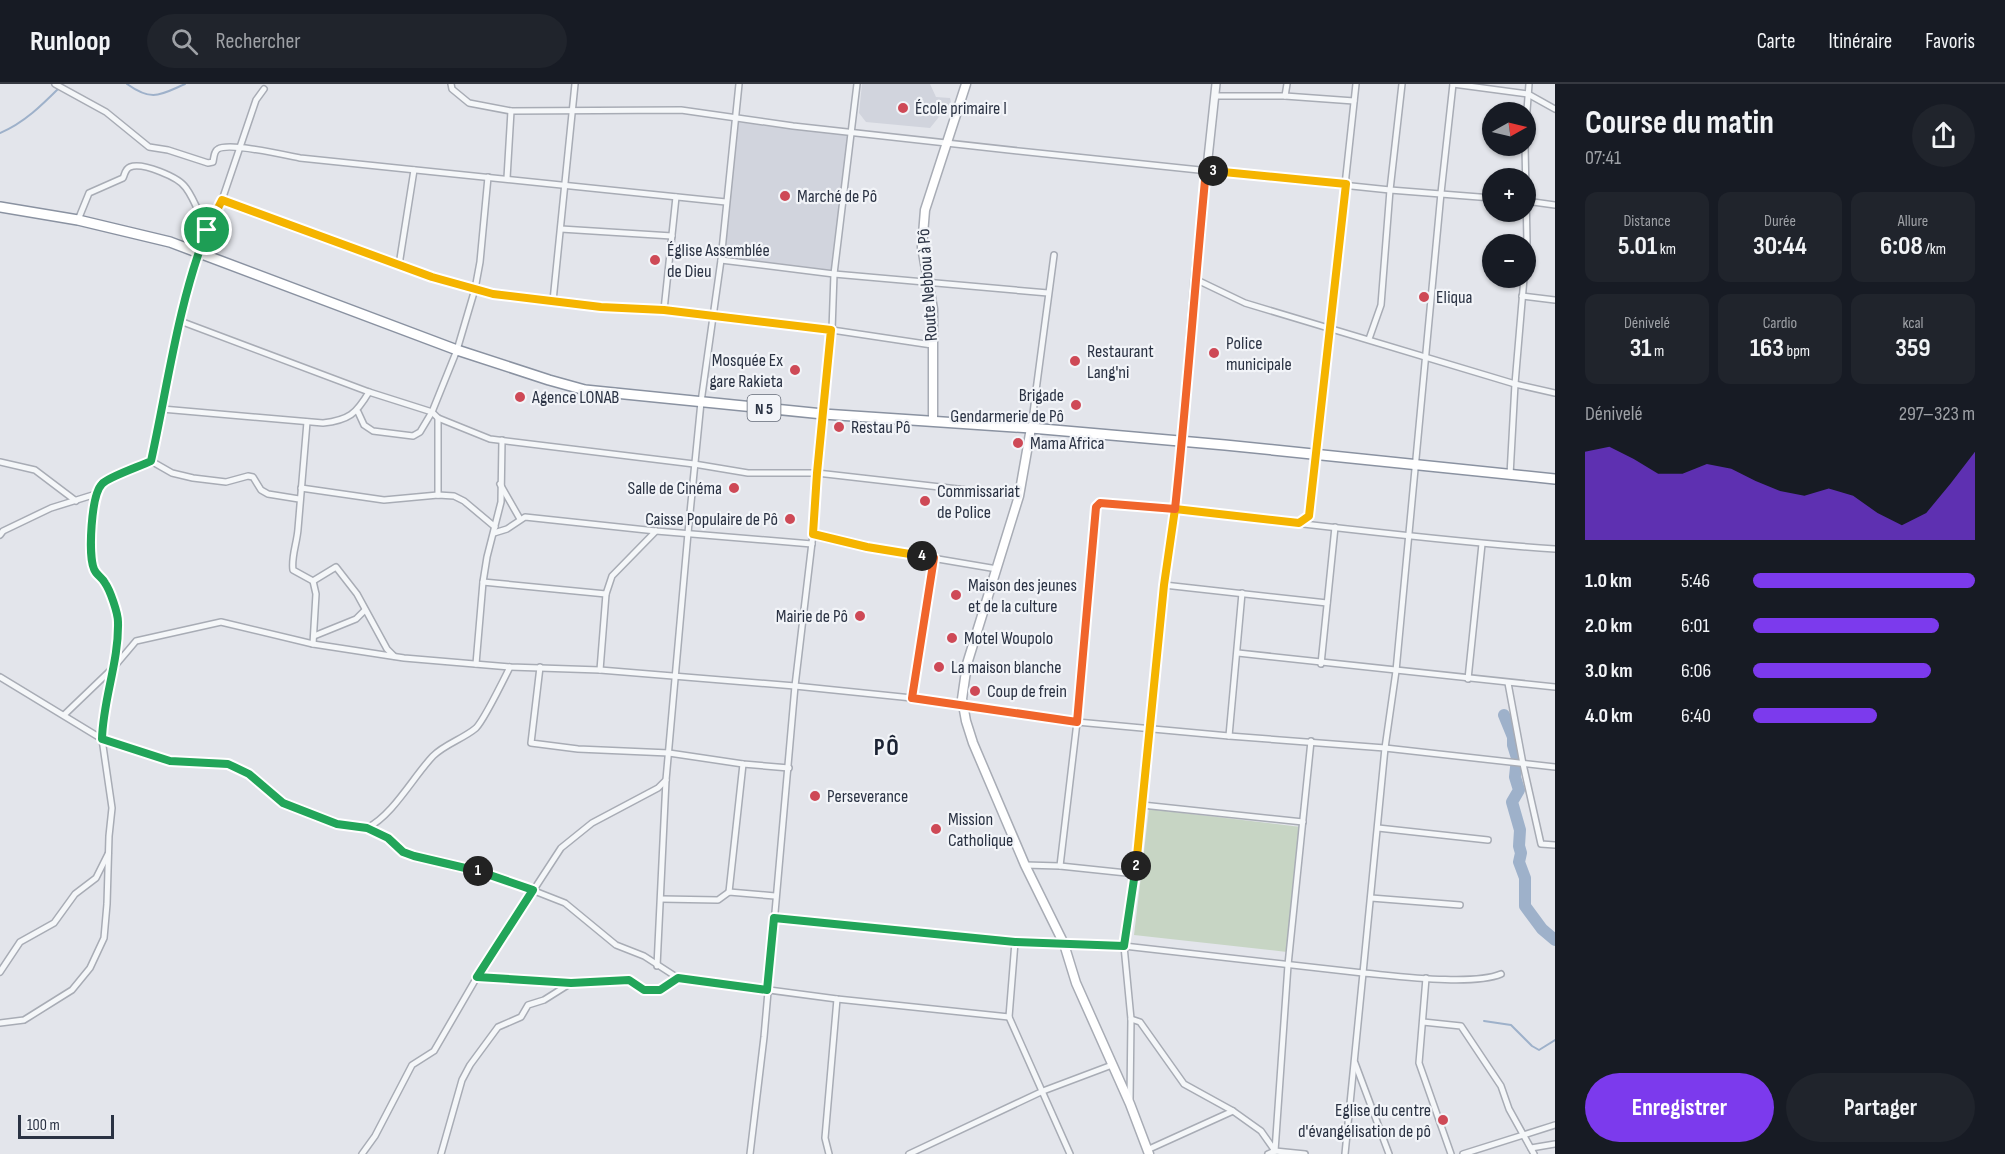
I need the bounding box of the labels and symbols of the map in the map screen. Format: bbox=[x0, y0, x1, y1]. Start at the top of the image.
place label: École primaire I bbox=[915, 98, 1007, 119]
marker: École primaire I bbox=[896, 101, 910, 115]
north arrow bbox=[1482, 102, 1536, 156]
pin: 3 bbox=[1198, 156, 1228, 186]
place label: Marché de Pô bbox=[797, 186, 877, 207]
marker: Marché de Pô bbox=[778, 189, 792, 203]
pin bbox=[181, 204, 232, 255]
street label: Route Nebbou à Pô bbox=[913, 228, 942, 342]
place label: Église Assemblée de Dieu bbox=[667, 240, 770, 282]
marker: Église Assemblée de Dieu bbox=[648, 253, 662, 267]
place label: Eliqua bbox=[1436, 287, 1473, 308]
marker: Eliqua bbox=[1417, 290, 1431, 304]
place label: Police municipale bbox=[1226, 333, 1292, 375]
place label: Restaurant Lang'ni bbox=[1087, 341, 1154, 383]
marker: Police municipale bbox=[1207, 346, 1221, 360]
place label: Mosquée Ex gare Rakieta bbox=[709, 350, 783, 392]
marker: Restaurant Lang'ni bbox=[1068, 354, 1082, 368]
marker: Mosquée Ex gare Rakieta bbox=[788, 363, 802, 377]
place label: Brigade Gendarmerie de Pô bbox=[950, 385, 1064, 427]
place label: Agence LONAB bbox=[531, 387, 619, 408]
marker: Agence LONAB bbox=[513, 390, 527, 404]
road number: N 5 bbox=[748, 395, 780, 421]
marker: Brigade Gendarmerie de Pô bbox=[1069, 398, 1083, 412]
place label: Restau Pô bbox=[851, 417, 911, 438]
marker: Restau Pô bbox=[832, 420, 846, 434]
place label: Mama Africa bbox=[1030, 433, 1104, 454]
marker: Mama Africa bbox=[1011, 436, 1025, 450]
place label: Salle de Cinéma bbox=[627, 478, 722, 499]
marker: Salle de Cinéma bbox=[727, 481, 741, 495]
place label: Commissariat de Police bbox=[937, 481, 1021, 523]
marker: Commissariat de Police bbox=[918, 494, 932, 508]
place label: Caisse Populaire de Pô bbox=[645, 509, 778, 530]
marker: Caisse Populaire de Pô bbox=[783, 512, 797, 526]
pin: 4 bbox=[907, 541, 937, 571]
place label: Maison des jeunes et de la culture bbox=[968, 575, 1077, 617]
marker: Maison des jeunes et de la culture bbox=[949, 588, 963, 602]
place label: Mairie de Pô bbox=[776, 606, 848, 627]
marker: Mairie de Pô bbox=[853, 609, 867, 623]
place label: Motel Woupolo bbox=[964, 628, 1053, 649]
marker: Motel Woupolo bbox=[945, 631, 959, 645]
place label: La maison blanche bbox=[951, 657, 1061, 678]
marker: La maison blanche bbox=[932, 660, 946, 674]
place label: Coup de frein bbox=[987, 681, 1067, 702]
marker: Coup de frein bbox=[968, 684, 982, 698]
district label: PÔ bbox=[874, 733, 900, 762]
place label: Perseverance bbox=[827, 786, 908, 807]
marker: Perseverance bbox=[808, 789, 822, 803]
place label: Mission Catholique bbox=[948, 809, 1013, 851]
marker: Mission Catholique bbox=[929, 822, 943, 836]
pin: 2 bbox=[1121, 851, 1151, 881]
pin: 1 bbox=[463, 856, 493, 886]
place label: Eglise du centre d'évangélisation de pô bbox=[1298, 1100, 1431, 1142]
scale bar bbox=[18, 1112, 114, 1140]
marker: Eglise du centre d'évangélisation de pô bbox=[1436, 1113, 1450, 1127]

